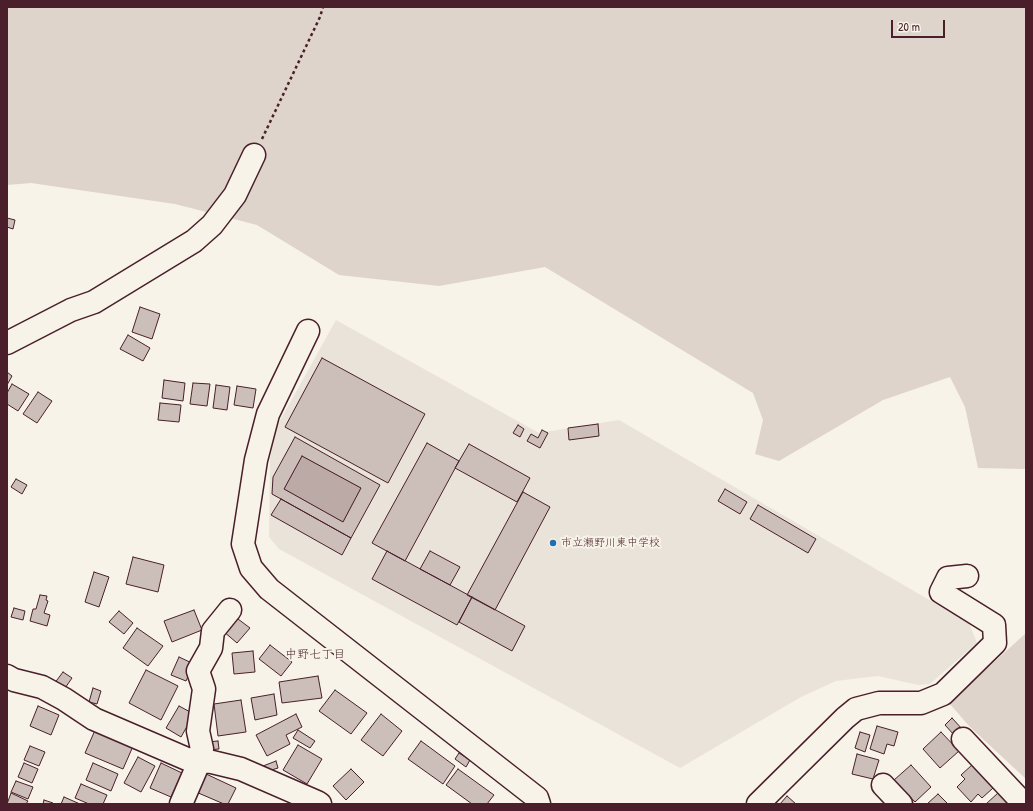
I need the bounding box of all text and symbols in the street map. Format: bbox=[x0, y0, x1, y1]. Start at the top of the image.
scale bar bbox=[893, 12, 947, 38]
text: 20 m bbox=[898, 18, 920, 35]
place label: 市立瀬野川東中学校 bbox=[561, 536, 660, 550]
marker: 市立瀬野川東中学校 bbox=[548, 538, 558, 548]
district label: 中野七丁目 bbox=[285, 648, 345, 662]

